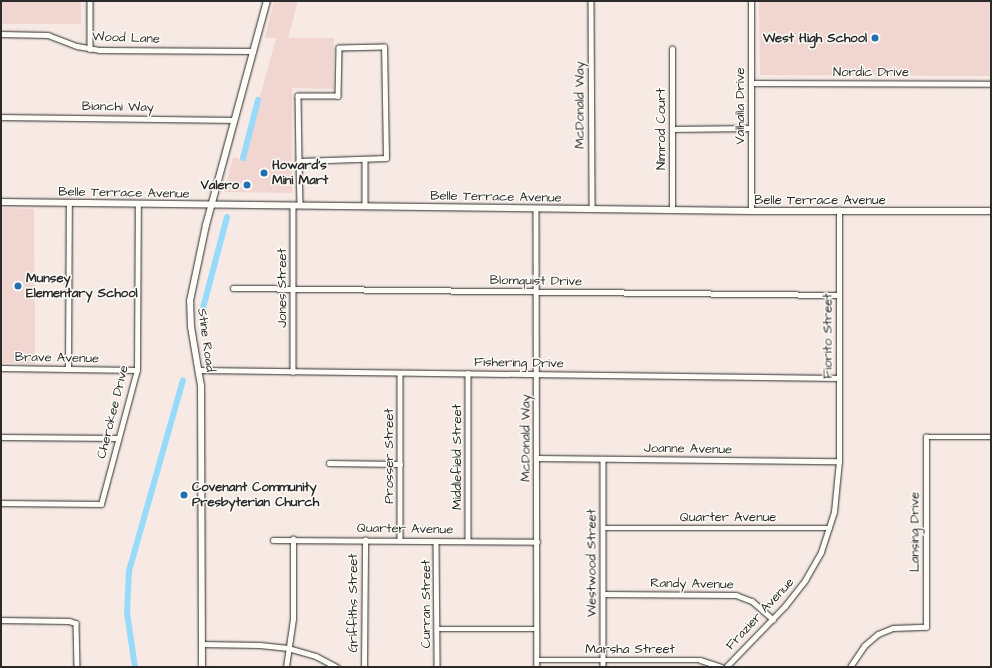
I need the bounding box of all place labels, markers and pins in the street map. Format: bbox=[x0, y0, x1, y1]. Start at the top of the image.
place label: West High School bbox=[763, 30, 867, 46]
marker: West High School bbox=[870, 33, 880, 43]
place label: Howard's Mini Mart bbox=[272, 158, 328, 189]
marker: Howard's Mini Mart bbox=[259, 168, 269, 178]
place label: Valero bbox=[201, 177, 239, 193]
marker: Valero bbox=[242, 180, 252, 190]
place label: Munsey Elementary School bbox=[26, 271, 137, 302]
marker: Munsey Elementary School bbox=[13, 281, 23, 291]
place label: Covenant Community Presbyterian Church bbox=[192, 480, 319, 511]
marker: Covenant Community Presbyterian Church bbox=[179, 490, 189, 500]

